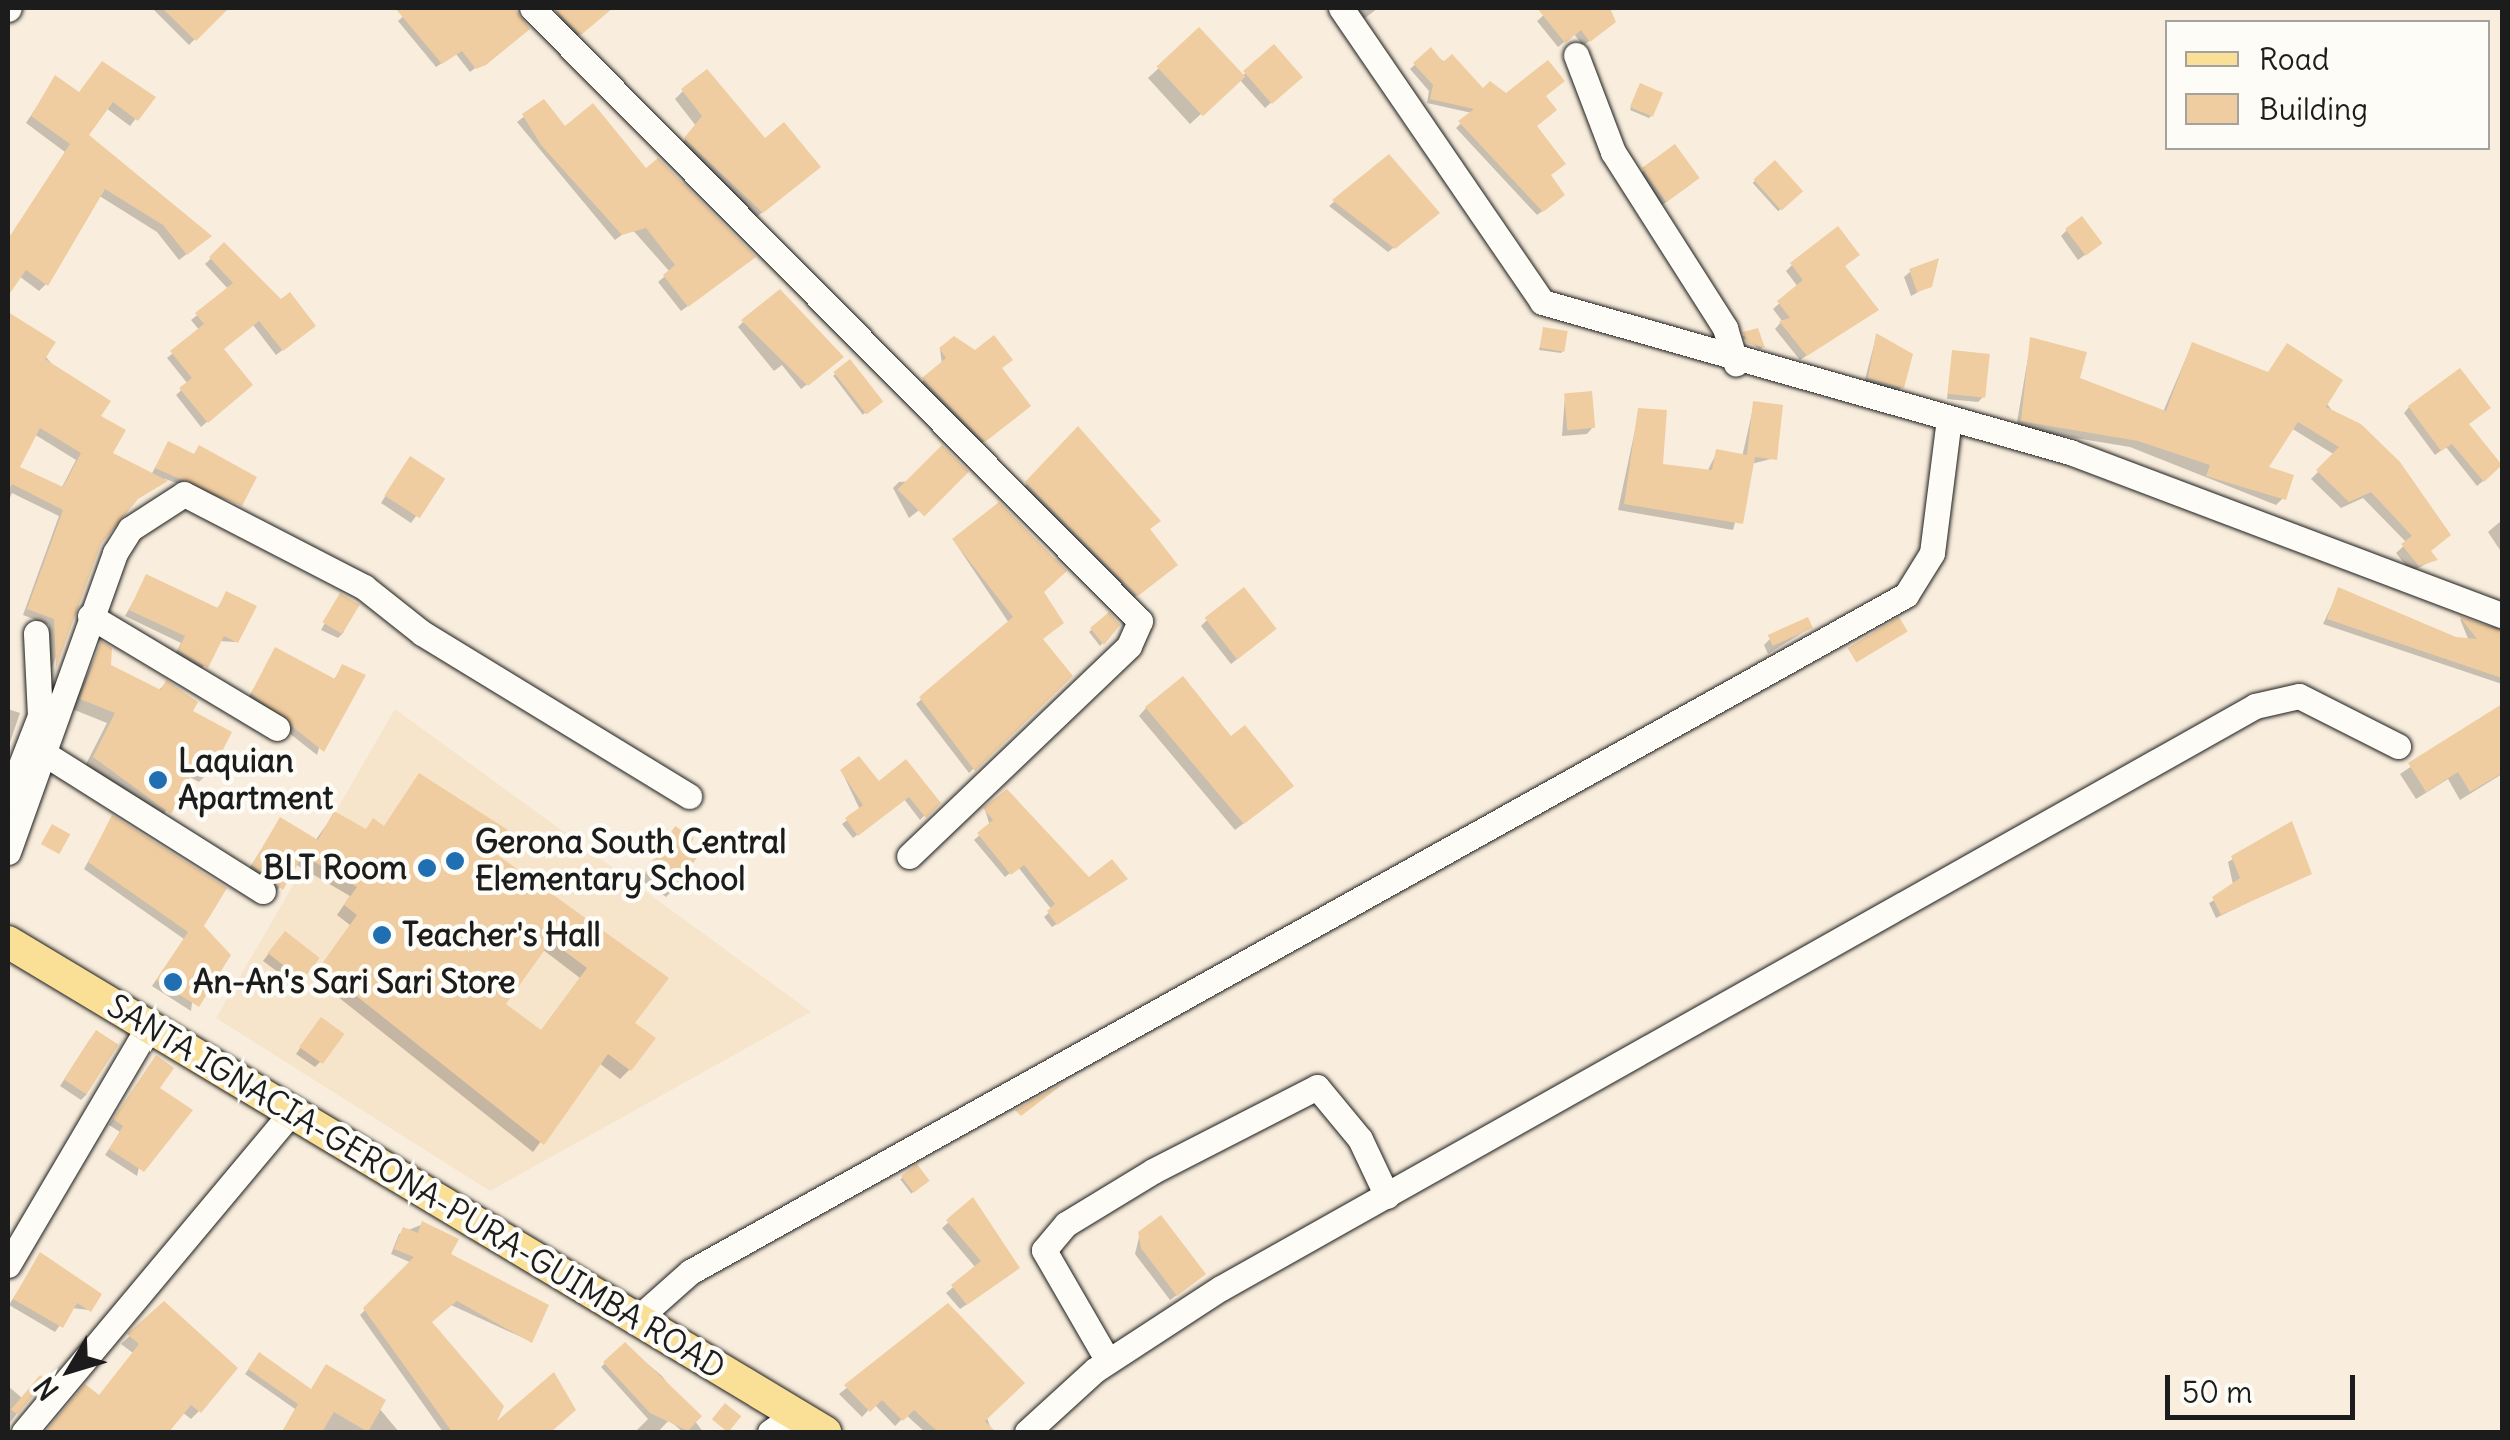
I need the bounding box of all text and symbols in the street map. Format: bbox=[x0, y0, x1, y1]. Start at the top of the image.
legend bbox=[2165, 20, 2490, 150]
text: Road bbox=[2259, 40, 2329, 78]
text: Building bbox=[2259, 90, 2368, 128]
place label: Laquian Apartment bbox=[178, 743, 333, 818]
marker: Laquian Apartment bbox=[147, 769, 169, 791]
place label: Gerona South Central Elementary School bbox=[475, 824, 786, 899]
place label: BLT Room bbox=[263, 849, 407, 887]
marker: Gerona South Central Elementary School bbox=[444, 850, 466, 872]
marker: BLT Room bbox=[416, 857, 438, 879]
place label: Teacher's Hall bbox=[402, 916, 601, 954]
marker: Teacher's Hall bbox=[371, 924, 393, 946]
place label: An-An's Sari Sari Store bbox=[193, 963, 516, 1001]
marker: An-An's Sari Sari Store bbox=[162, 971, 184, 993]
street label: SANTA IGNACIA-GERONA-PURA-GUIMBA ROAD bbox=[100, 987, 732, 1387]
north arrow bbox=[20, 1320, 120, 1420]
scale bar bbox=[2170, 1355, 2360, 1417]
text: N bbox=[26, 1370, 67, 1407]
text: 50 m bbox=[2182, 1373, 2252, 1411]

